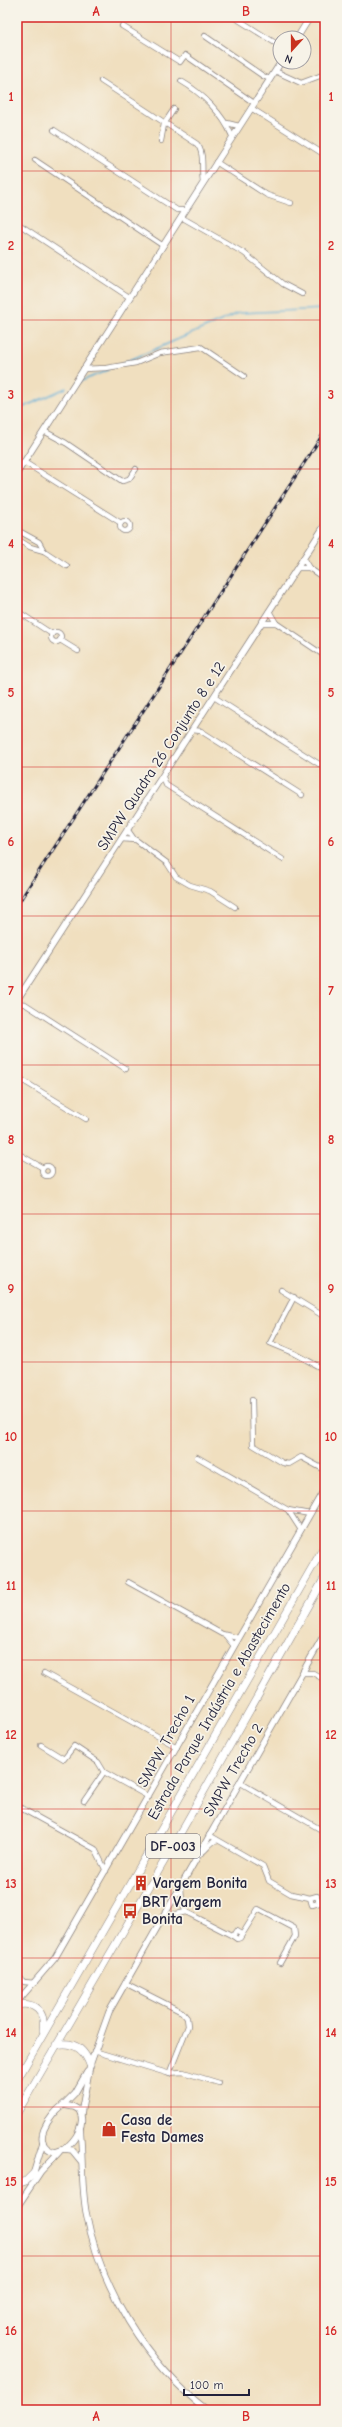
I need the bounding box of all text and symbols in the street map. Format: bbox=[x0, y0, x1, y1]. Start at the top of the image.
text: A bbox=[92, 4, 100, 19]
text: B bbox=[242, 4, 250, 19]
north arrow bbox=[272, 30, 312, 70]
text: N bbox=[283, 52, 294, 66]
text: 1 bbox=[8, 89, 14, 104]
text: 1 bbox=[328, 89, 334, 104]
text: 2 bbox=[8, 238, 14, 253]
text: 2 bbox=[328, 238, 334, 253]
text: 3 bbox=[8, 387, 14, 402]
text: 3 bbox=[328, 387, 334, 402]
text: 4 bbox=[8, 536, 14, 551]
text: 4 bbox=[328, 536, 334, 551]
street label: SMPW Quadra 26 Conjunto 8 e 12 bbox=[93, 658, 229, 854]
text: 5 bbox=[8, 685, 15, 700]
text: 5 bbox=[328, 685, 335, 700]
text: 6 bbox=[8, 834, 15, 849]
text: 6 bbox=[328, 834, 335, 849]
text: 7 bbox=[8, 983, 14, 998]
text: 7 bbox=[328, 983, 334, 998]
text: 8 bbox=[8, 1132, 14, 1147]
text: 8 bbox=[328, 1132, 334, 1147]
text: 9 bbox=[8, 1281, 15, 1296]
text: 9 bbox=[328, 1281, 335, 1296]
text: 10 bbox=[5, 1429, 17, 1444]
text: 10 bbox=[325, 1429, 337, 1444]
text: 11 bbox=[6, 1578, 16, 1593]
text: 11 bbox=[326, 1578, 336, 1593]
street label: Estrada Parque Indústria e Abastecimento bbox=[144, 1579, 294, 1823]
street label: SMPW Trecho 1 bbox=[133, 1692, 199, 1790]
street label: SMPW Trecho 2 bbox=[199, 1720, 267, 1820]
text: 12 bbox=[5, 1727, 17, 1742]
text: 12 bbox=[325, 1727, 337, 1742]
road number: DF-003 bbox=[146, 1834, 200, 1858]
building icon: Vargem Bonita bbox=[132, 1874, 150, 1892]
place label: Vargem Bonita bbox=[153, 1874, 247, 1892]
text: 13 bbox=[5, 1876, 17, 1891]
text: 13 bbox=[325, 1876, 337, 1891]
place label: BRT Vargem Bonita bbox=[142, 1893, 221, 1928]
bus stop icon: BRT Vargem Bonita bbox=[121, 1902, 139, 1920]
text: 14 bbox=[5, 2025, 17, 2040]
text: 14 bbox=[325, 2025, 337, 2040]
place label: Casa de Festa Dames bbox=[121, 2111, 204, 2146]
shop icon: Casa de Festa Dames bbox=[100, 2120, 118, 2138]
text: 15 bbox=[5, 2174, 17, 2189]
text: 15 bbox=[325, 2174, 337, 2189]
text: 16 bbox=[5, 2323, 17, 2338]
text: 16 bbox=[325, 2323, 337, 2338]
scale bar bbox=[184, 2371, 249, 2397]
text: 100 m bbox=[190, 2378, 223, 2392]
text: A bbox=[92, 2409, 100, 2424]
text: B bbox=[242, 2409, 250, 2424]

